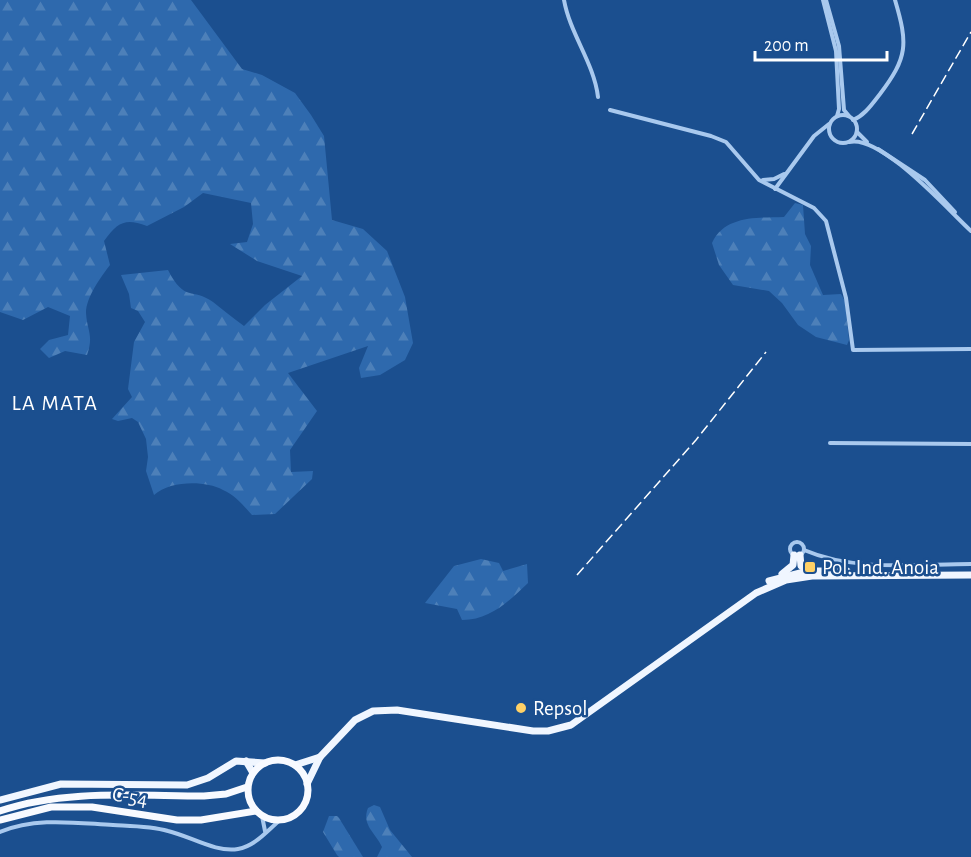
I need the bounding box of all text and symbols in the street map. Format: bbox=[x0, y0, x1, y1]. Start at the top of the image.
scale bar bbox=[755, 24, 887, 62]
text: 200 m bbox=[764, 37, 809, 55]
district label: LA MATA bbox=[11, 392, 99, 414]
place label: Pol. Ind. Anoia bbox=[822, 557, 939, 578]
marker: Pol. Ind. Anoia bbox=[803, 560, 817, 574]
place label: Repsol bbox=[533, 698, 588, 719]
marker: Repsol bbox=[514, 701, 528, 715]
street label: C-54 bbox=[111, 784, 149, 810]

